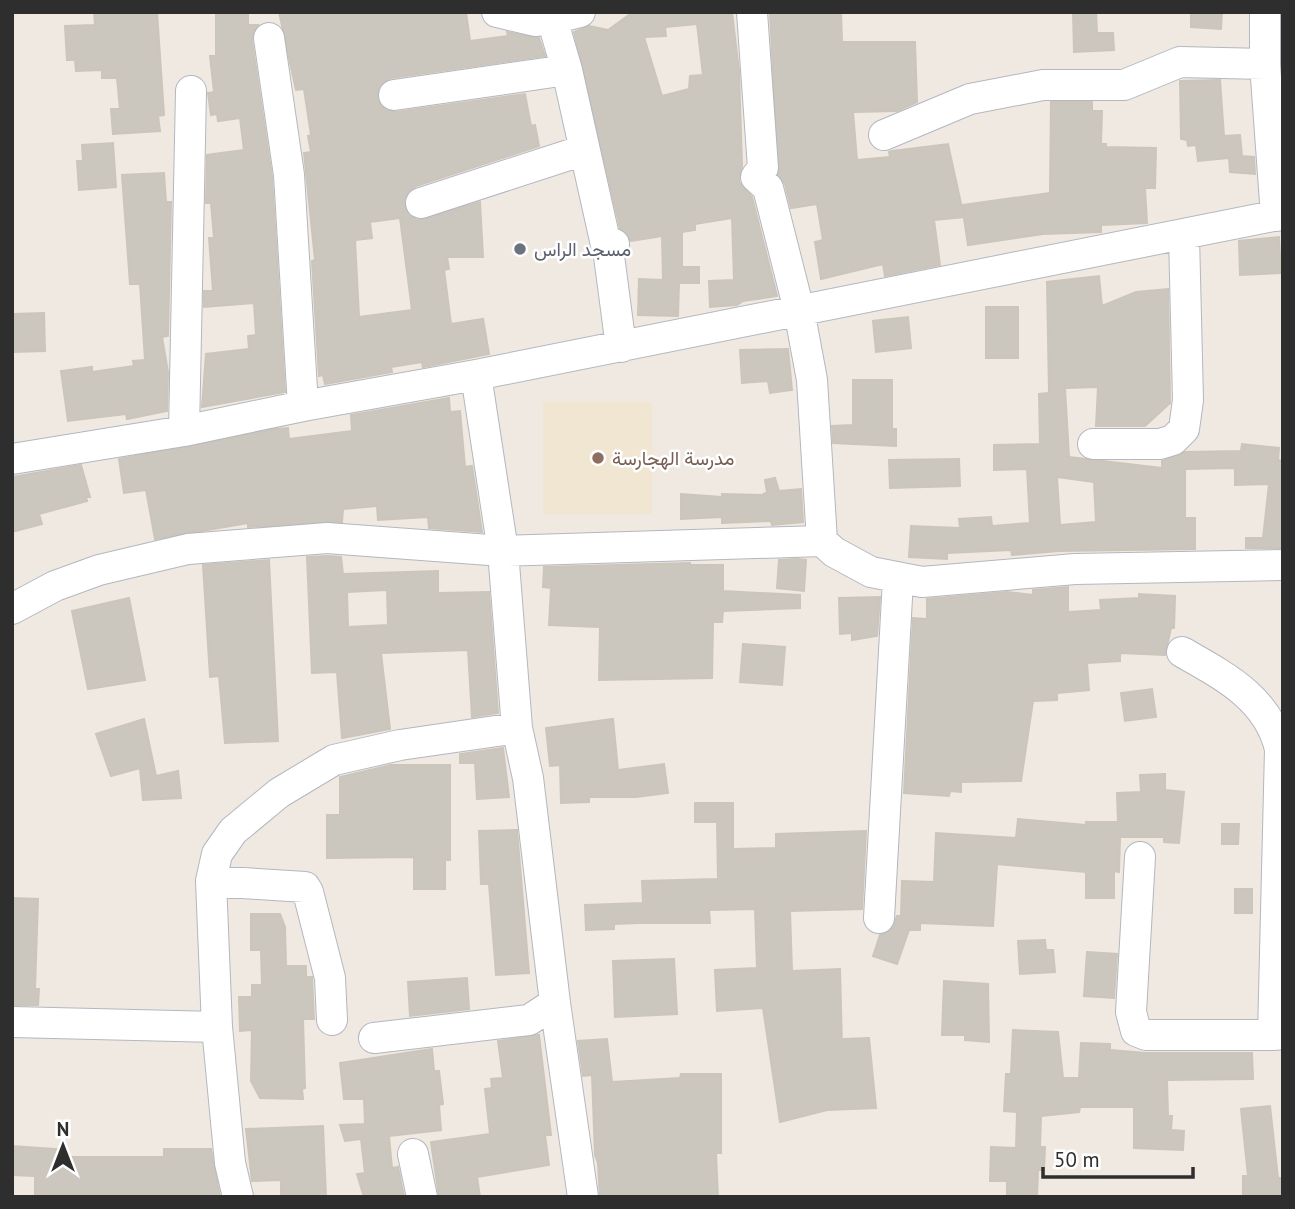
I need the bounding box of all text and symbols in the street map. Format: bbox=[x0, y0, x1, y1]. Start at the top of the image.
place label: مسجد الراس bbox=[534, 237, 631, 261]
marker: مسجد الراس bbox=[512, 241, 528, 257]
place label: مدرسة الهجارسة bbox=[612, 446, 734, 470]
marker: مدرسة الهجارسة bbox=[590, 450, 606, 466]
north arrow bbox=[28, 1111, 98, 1181]
text: N bbox=[57, 1117, 69, 1141]
scale bar bbox=[1043, 1136, 1194, 1180]
text: 50 m bbox=[1054, 1146, 1100, 1173]

